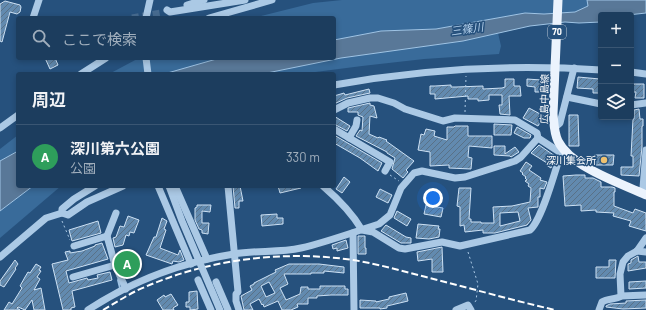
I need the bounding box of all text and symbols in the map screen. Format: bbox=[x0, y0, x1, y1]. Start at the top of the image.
map controls bbox=[598, 12, 634, 120]
button: + bbox=[598, 12, 634, 48]
search box bbox=[16, 16, 336, 60]
water label: 三篠川 bbox=[450, 20, 485, 37]
road number: 70 bbox=[548, 25, 566, 39]
icon: search bbox=[30, 27, 52, 49]
text: ここで検索 bbox=[62, 30, 137, 48]
button: − bbox=[598, 48, 634, 84]
street label: 広島中島線 bbox=[538, 74, 550, 124]
button: layers bbox=[598, 84, 634, 120]
text: 周辺 bbox=[32, 89, 66, 109]
text: 深川第六公園 bbox=[70, 139, 160, 157]
text: A bbox=[41, 149, 49, 165]
text: 330 m bbox=[286, 149, 320, 165]
place label: 深川集会所 bbox=[546, 154, 596, 166]
marker: 深川集会所 bbox=[599, 155, 609, 165]
text: 公園 bbox=[70, 160, 96, 176]
your location bbox=[423, 188, 443, 208]
pin: A bbox=[114, 249, 140, 279]

